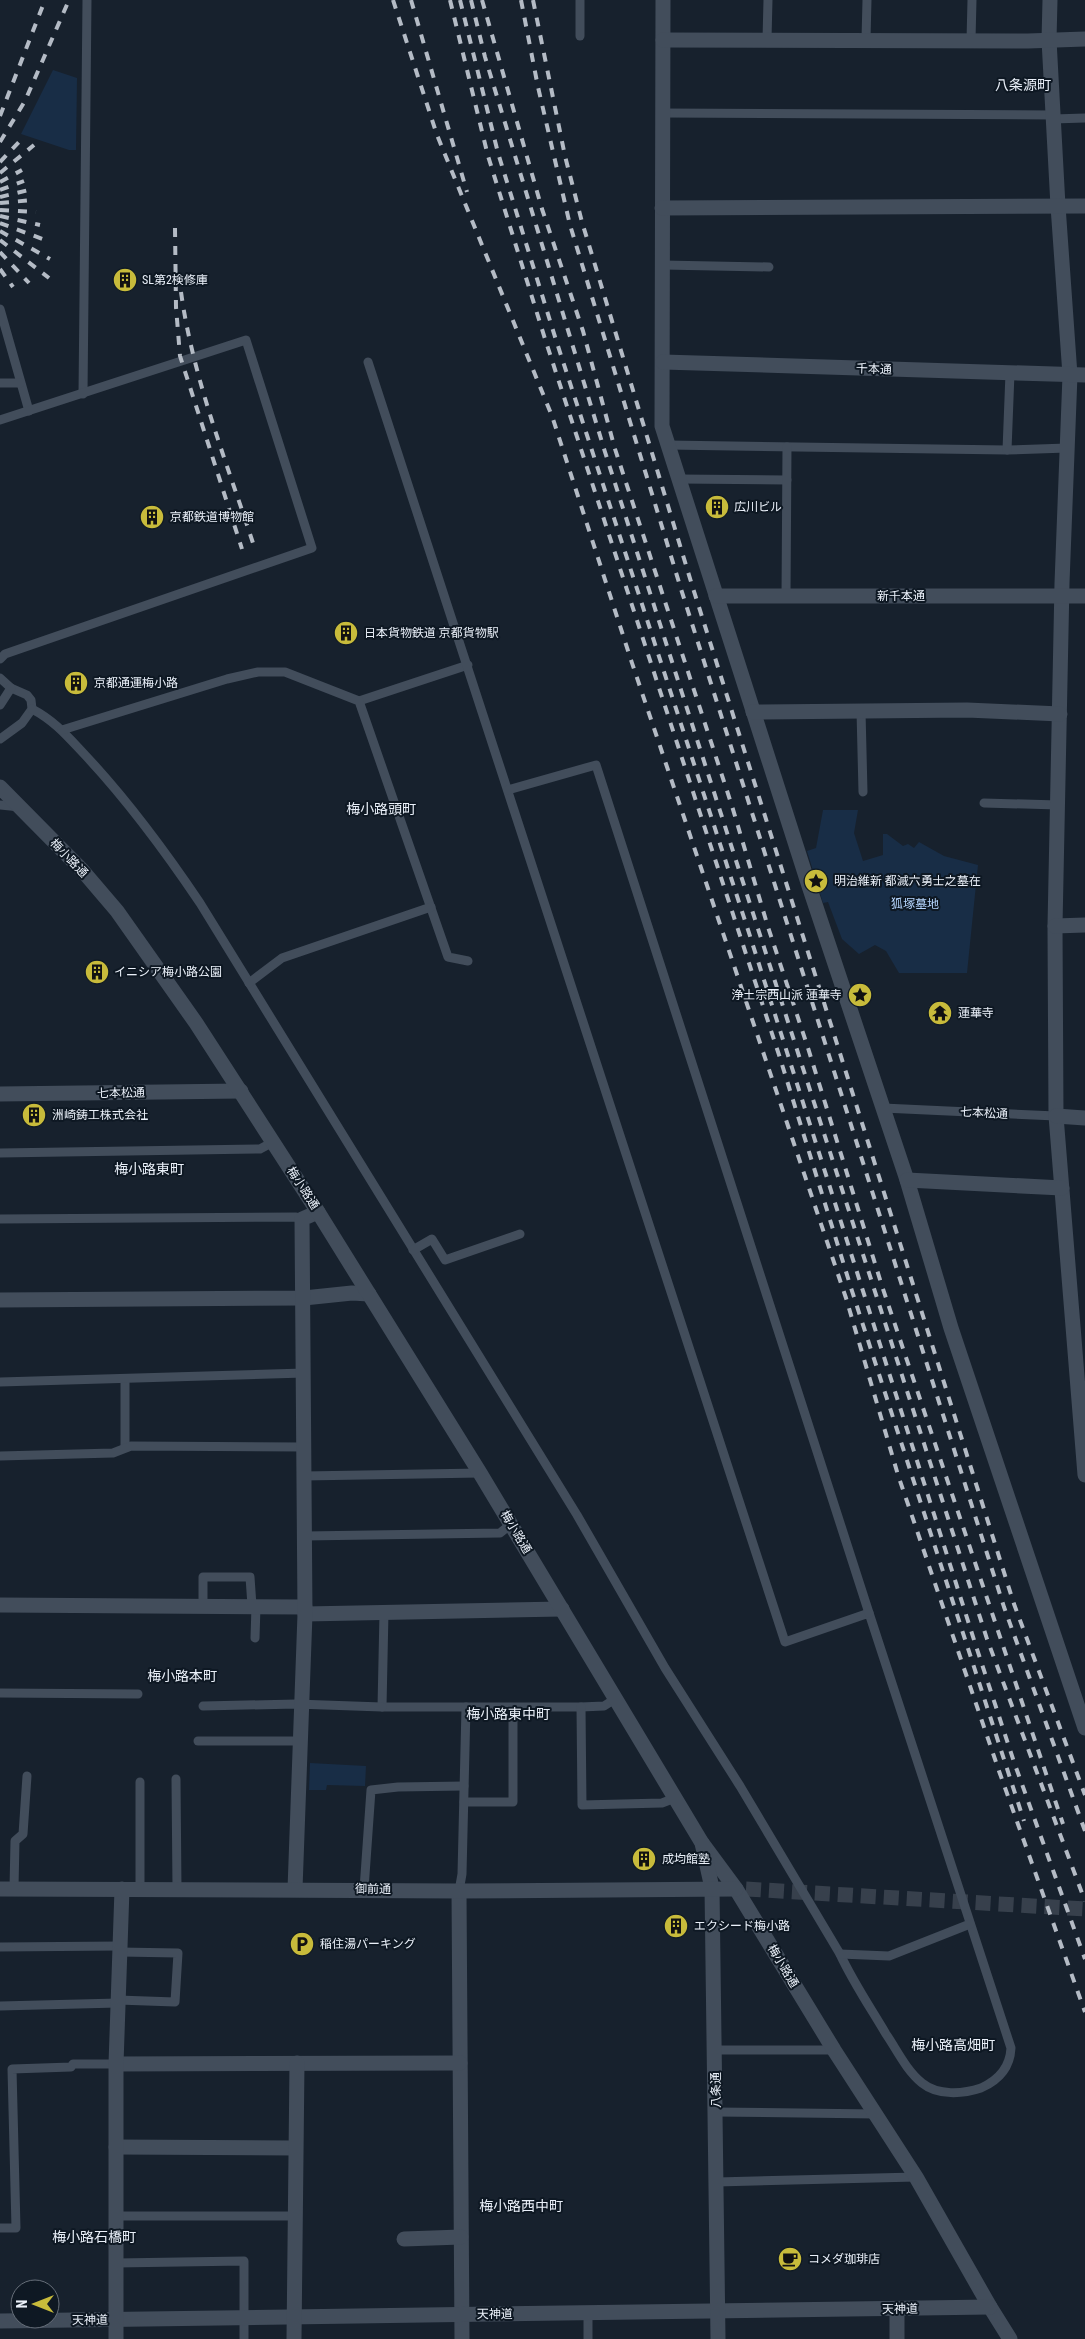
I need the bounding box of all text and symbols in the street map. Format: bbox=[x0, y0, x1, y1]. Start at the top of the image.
district label: 八条源町 bbox=[995, 77, 1051, 93]
building icon: SL第2検修庫 bbox=[112, 267, 138, 293]
place label: SL第2検修庫 bbox=[142, 273, 208, 287]
street label: 千本通 bbox=[856, 361, 892, 377]
building icon: 広川ビル bbox=[704, 494, 730, 520]
place label: 広川ビル bbox=[734, 500, 782, 514]
building icon: 京都鉄道博物館 bbox=[139, 504, 165, 530]
place label: 京都鉄道博物館 bbox=[170, 510, 254, 524]
street label: 新千本通 bbox=[877, 589, 925, 603]
building icon: 日本貨物鉄道 京都貨物駅 bbox=[333, 620, 359, 646]
place label: 日本貨物鉄道 京都貨物駅 bbox=[364, 626, 499, 640]
building icon: 京都通運梅小路 bbox=[63, 670, 89, 696]
place label: 京都通運梅小路 bbox=[94, 676, 178, 690]
district label: 梅小路頭町 bbox=[346, 801, 416, 817]
street label: 梅小路通 bbox=[47, 836, 91, 880]
place icon: 明治維新 都滅六勇士之墓在 bbox=[803, 868, 829, 894]
place label: 明治維新 都滅六勇士之墓在 bbox=[834, 874, 981, 888]
park label: 狐塚墓地 bbox=[891, 897, 939, 911]
building icon: イニシア梅小路公園 bbox=[84, 959, 110, 985]
place label: イニシア梅小路公園 bbox=[114, 965, 222, 979]
place icon: 浄土宗西山派 蓮華寺 bbox=[847, 982, 873, 1008]
place label: 浄土宗西山派 蓮華寺 bbox=[731, 988, 842, 1002]
temple icon: 蓮華寺 bbox=[927, 1000, 953, 1026]
place label: 蓮華寺 bbox=[958, 1006, 994, 1020]
street label: 七本松通 bbox=[97, 1086, 145, 1100]
building icon: 洲崎鋳工株式会社 bbox=[21, 1102, 47, 1128]
street label: 七本松通 bbox=[960, 1105, 1008, 1121]
place label: 洲崎鋳工株式会社 bbox=[52, 1108, 148, 1122]
district label: 梅小路東町 bbox=[114, 1161, 184, 1177]
street label: 梅小路通 bbox=[284, 1164, 322, 1212]
street label: 梅小路通 bbox=[498, 1508, 534, 1556]
district label: 梅小路本町 bbox=[147, 1668, 217, 1684]
district label: 梅小路東中町 bbox=[466, 1706, 550, 1722]
building icon: 成均館塾 bbox=[631, 1846, 657, 1872]
place label: 成均館塾 bbox=[662, 1852, 710, 1866]
street label: 御前通 bbox=[355, 1882, 391, 1896]
building icon: エクシード梅小路 bbox=[663, 1913, 689, 1939]
place label: エクシード梅小路 bbox=[694, 1919, 790, 1933]
parking icon: 稲住湯パーキング bbox=[289, 1931, 315, 1957]
place label: 稲住湯パーキング bbox=[320, 1937, 416, 1951]
street label: 梅小路通 bbox=[765, 1942, 801, 1990]
district label: 梅小路高畑町 bbox=[911, 2037, 995, 2053]
street label: 八条通 bbox=[709, 2072, 723, 2108]
district label: 梅小路西中町 bbox=[479, 2198, 563, 2214]
district label: 梅小路石橋町 bbox=[52, 2229, 136, 2245]
cafe icon: コメダ珈琲店 bbox=[777, 2246, 803, 2272]
place label: コメダ珈琲店 bbox=[808, 2252, 880, 2266]
north arrow bbox=[10, 2279, 60, 2329]
text: N bbox=[14, 2300, 30, 2308]
street label: 天神道 bbox=[882, 2302, 918, 2316]
street label: 天神道 bbox=[477, 2307, 513, 2321]
street label: 天神道 bbox=[72, 2313, 108, 2327]

